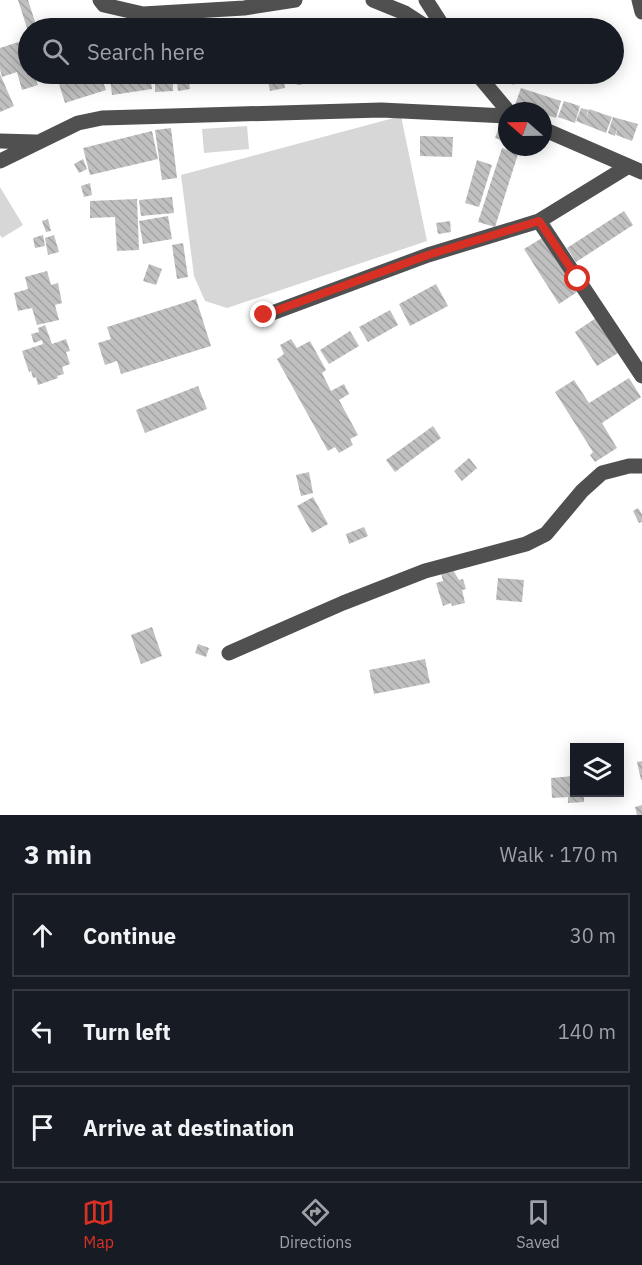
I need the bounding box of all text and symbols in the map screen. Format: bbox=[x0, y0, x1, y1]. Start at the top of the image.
search box bbox=[18, 18, 624, 84]
icon: search bbox=[39, 35, 72, 68]
text: Search here bbox=[87, 37, 205, 66]
north arrow bbox=[498, 102, 552, 156]
route start bbox=[564, 265, 590, 291]
route end bbox=[250, 301, 276, 327]
map controls bbox=[570, 743, 624, 797]
button: layers bbox=[570, 743, 624, 797]
text: 3 min bbox=[24, 837, 92, 871]
text: Walk · 170 m bbox=[500, 841, 618, 868]
icon: ahead bbox=[26, 919, 59, 952]
text: Continue bbox=[83, 921, 176, 950]
text: 30 m bbox=[570, 922, 616, 949]
icon: left bbox=[26, 1015, 59, 1048]
text: Turn left bbox=[83, 1017, 171, 1046]
text: 140 m bbox=[558, 1018, 616, 1045]
icon: arrive bbox=[26, 1111, 59, 1144]
text: Arrive at destination bbox=[83, 1113, 294, 1142]
tab: Map bbox=[82, 1196, 115, 1252]
tab: Directions bbox=[279, 1196, 352, 1252]
tab: Saved bbox=[516, 1196, 560, 1252]

